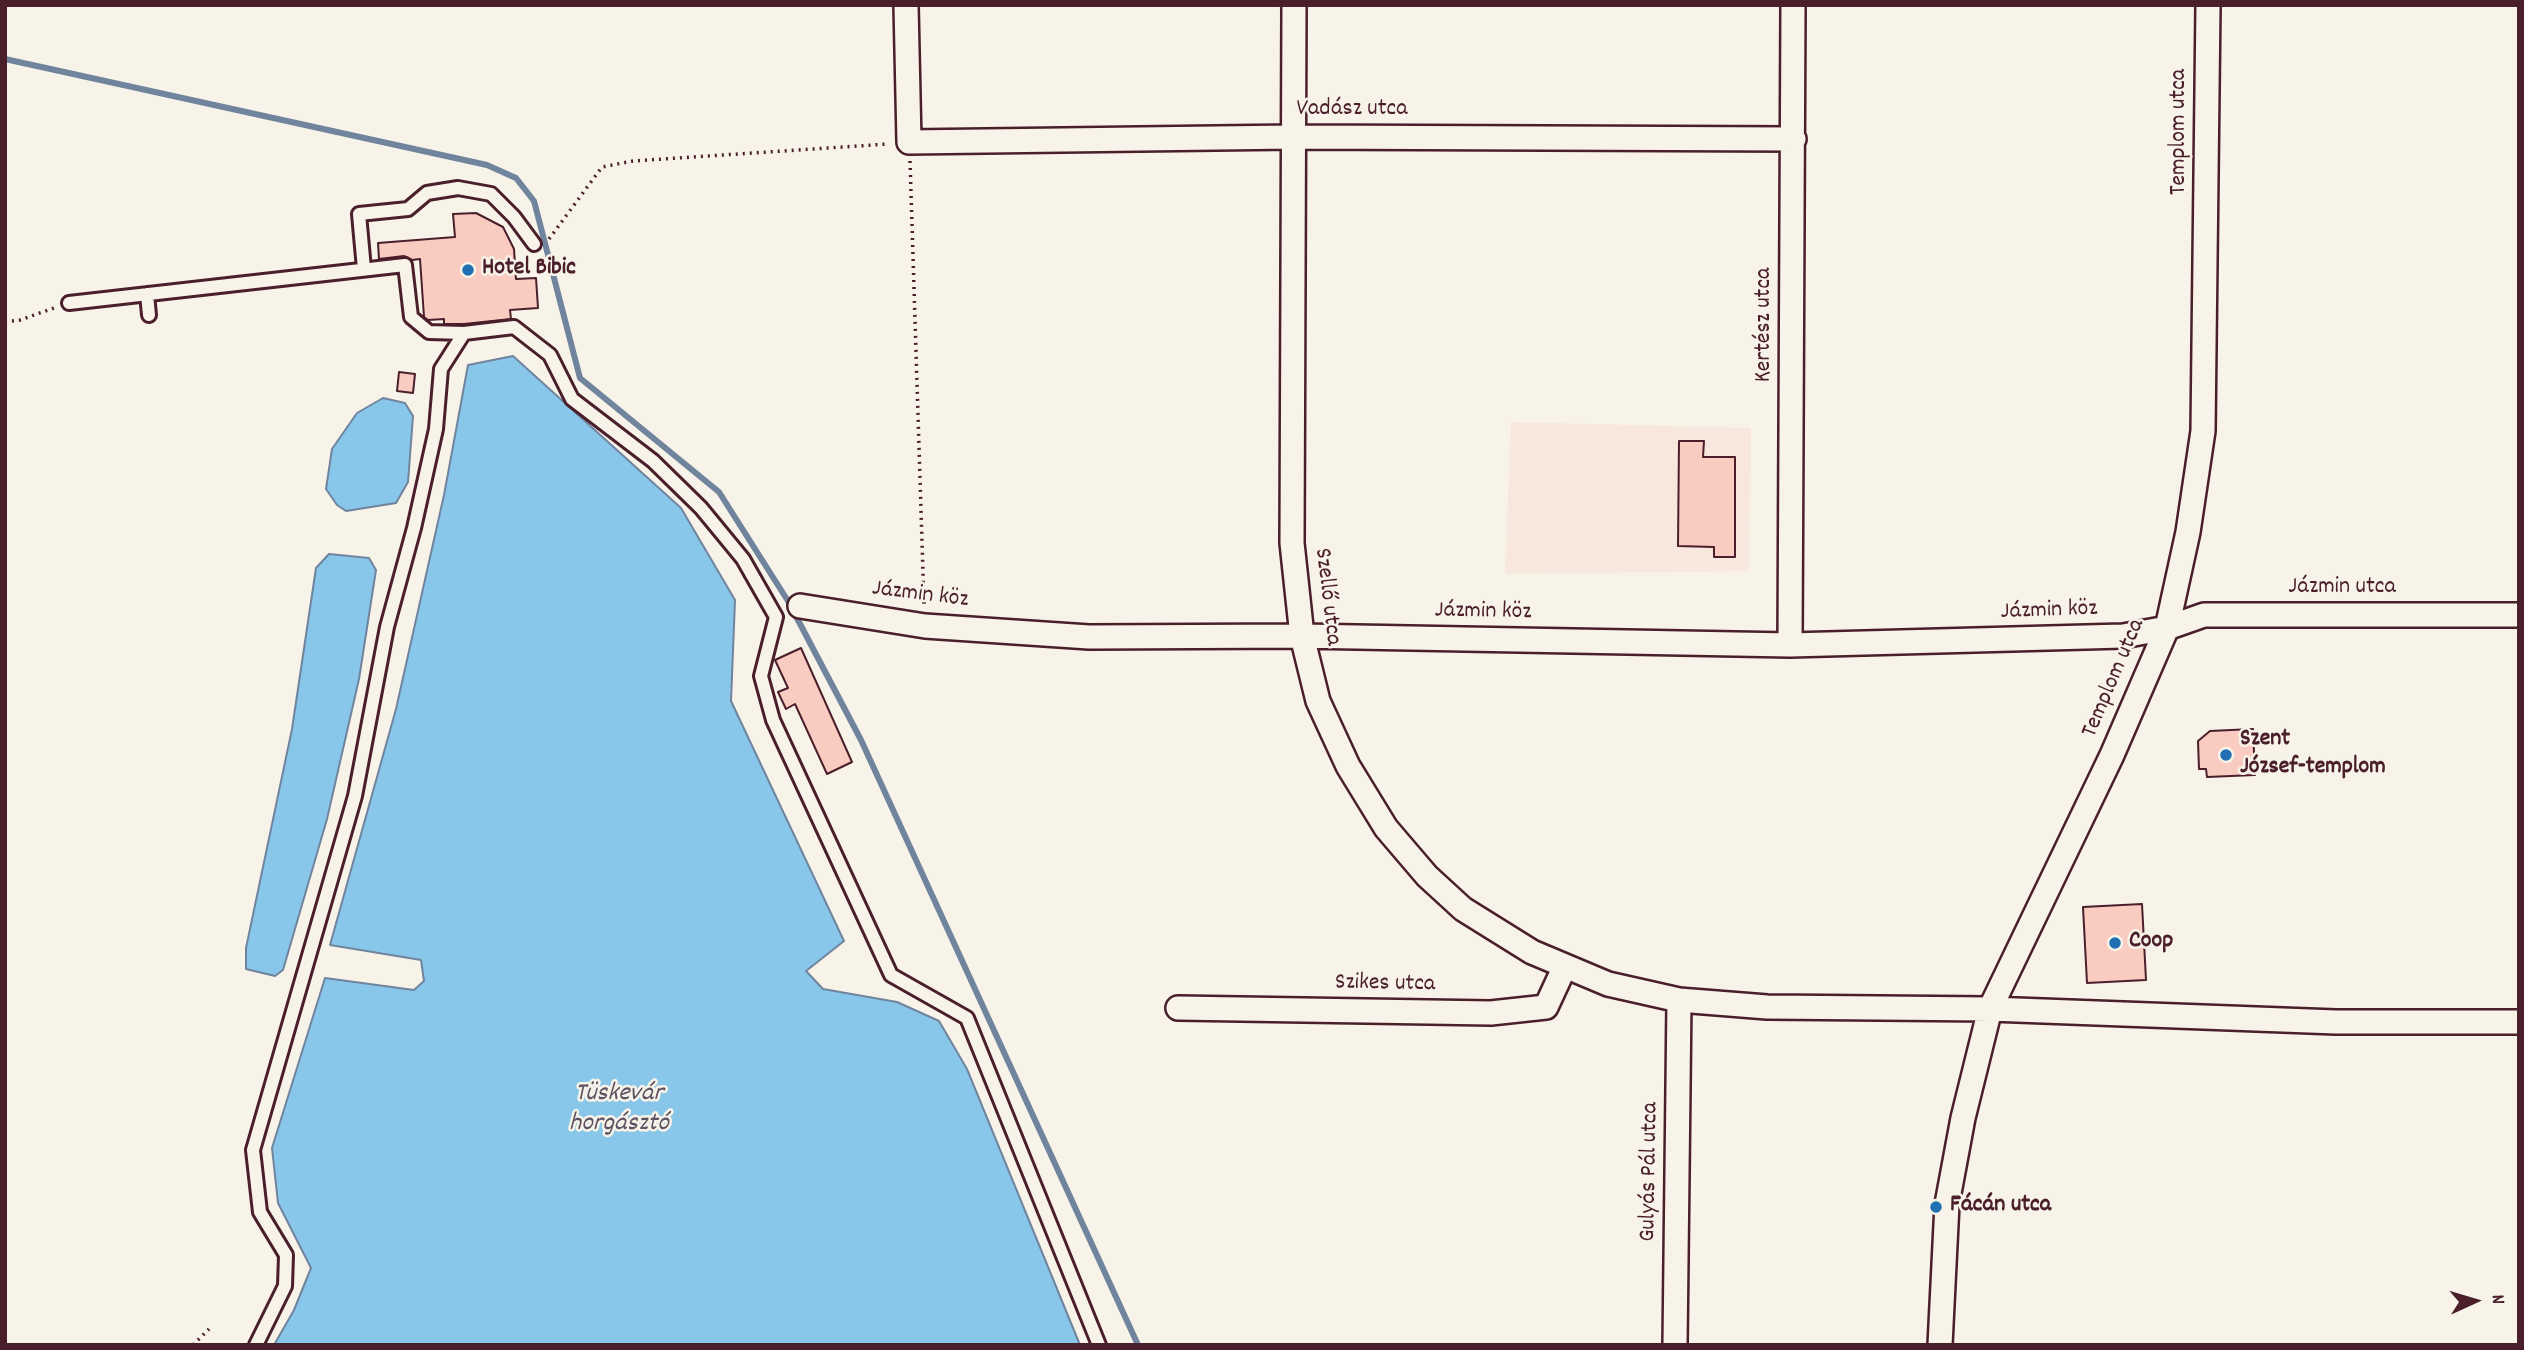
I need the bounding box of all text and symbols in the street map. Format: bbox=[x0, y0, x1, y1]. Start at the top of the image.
street label: Templom utca bbox=[2167, 69, 2195, 195]
street label: Vadász utca bbox=[1297, 97, 1407, 125]
place label: Hotel Bibic bbox=[482, 256, 576, 284]
marker: Hotel Bibic bbox=[460, 262, 476, 278]
street label: Kertész utca bbox=[1752, 268, 1780, 382]
street label: Szellő utca bbox=[1306, 547, 1346, 647]
street label: Jázmin utca bbox=[2288, 575, 2396, 603]
street label: Jázmin köz bbox=[870, 576, 970, 616]
street label: Jázmin köz bbox=[2000, 596, 2098, 628]
street label: Jázmin köz bbox=[1434, 598, 1532, 628]
street label: Templom utca bbox=[2077, 615, 2153, 743]
place label: Szent József-templom bbox=[2240, 727, 2386, 783]
marker: Szent József-templom bbox=[2218, 747, 2234, 763]
place label: Coop bbox=[2129, 929, 2173, 957]
marker: Coop bbox=[2107, 935, 2123, 951]
street label: Szikes utca bbox=[1335, 970, 1435, 1000]
water label: Tüskevár horgásztó bbox=[569, 1079, 669, 1140]
street label: Gulyás Pál utca bbox=[1635, 1102, 1667, 1242]
place label: Fácán utca bbox=[1950, 1193, 2051, 1221]
marker: Fácán utca bbox=[1928, 1199, 1944, 1215]
north arrow bbox=[2440, 1266, 2510, 1336]
text: N bbox=[2483, 1294, 2510, 1305]

